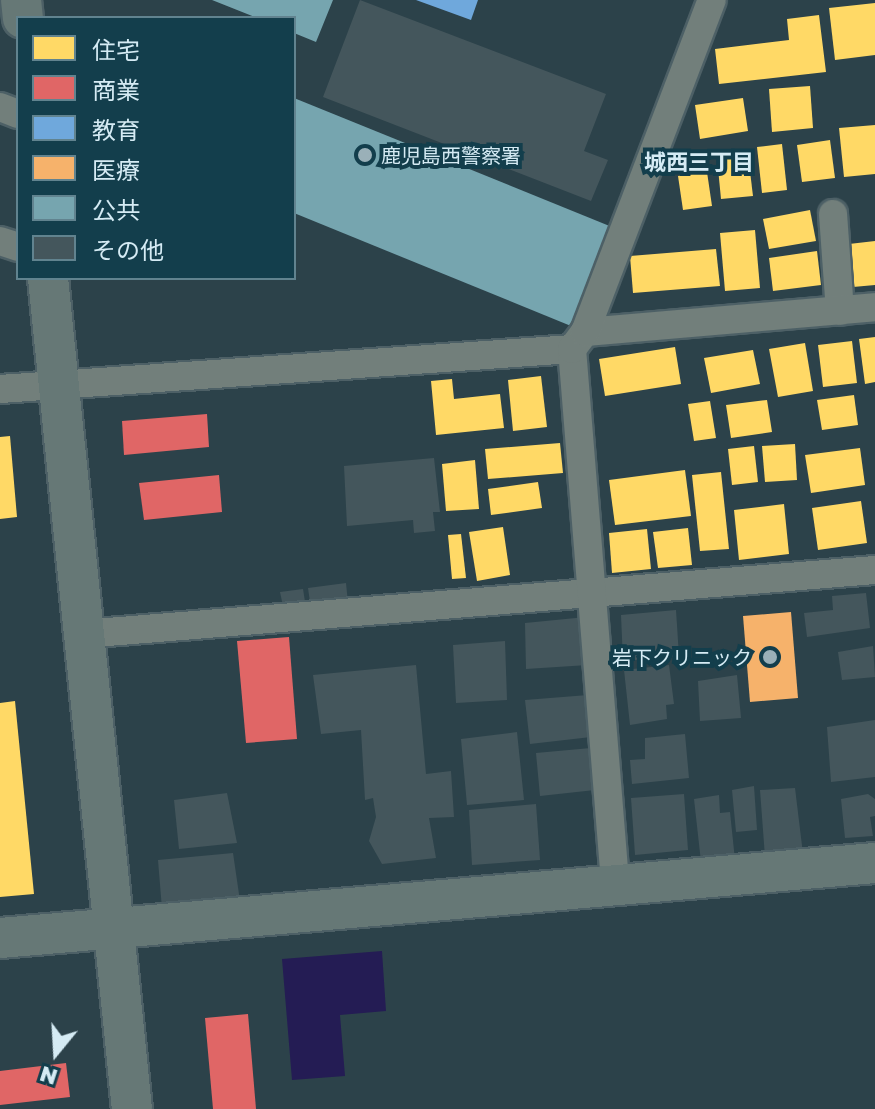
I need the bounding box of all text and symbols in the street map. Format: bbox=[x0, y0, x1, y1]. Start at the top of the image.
legend bbox=[16, 16, 296, 280]
text: 住宅 bbox=[92, 35, 140, 64]
text: 商業 bbox=[92, 75, 140, 104]
text: 教育 bbox=[92, 115, 140, 144]
place label: 鹿児島西警察署 bbox=[381, 143, 521, 167]
marker: 鹿児島西警察署 bbox=[356, 146, 374, 164]
district label: 城西三丁目 bbox=[644, 149, 754, 175]
text: 医療 bbox=[92, 155, 140, 184]
text: 公共 bbox=[92, 195, 140, 224]
text: その他 bbox=[92, 235, 164, 264]
place label: 岩下クリニック bbox=[612, 645, 752, 669]
marker: 岩下クリニック bbox=[759, 646, 781, 668]
north arrow bbox=[16, 1013, 96, 1093]
text: N bbox=[36, 1061, 61, 1092]

